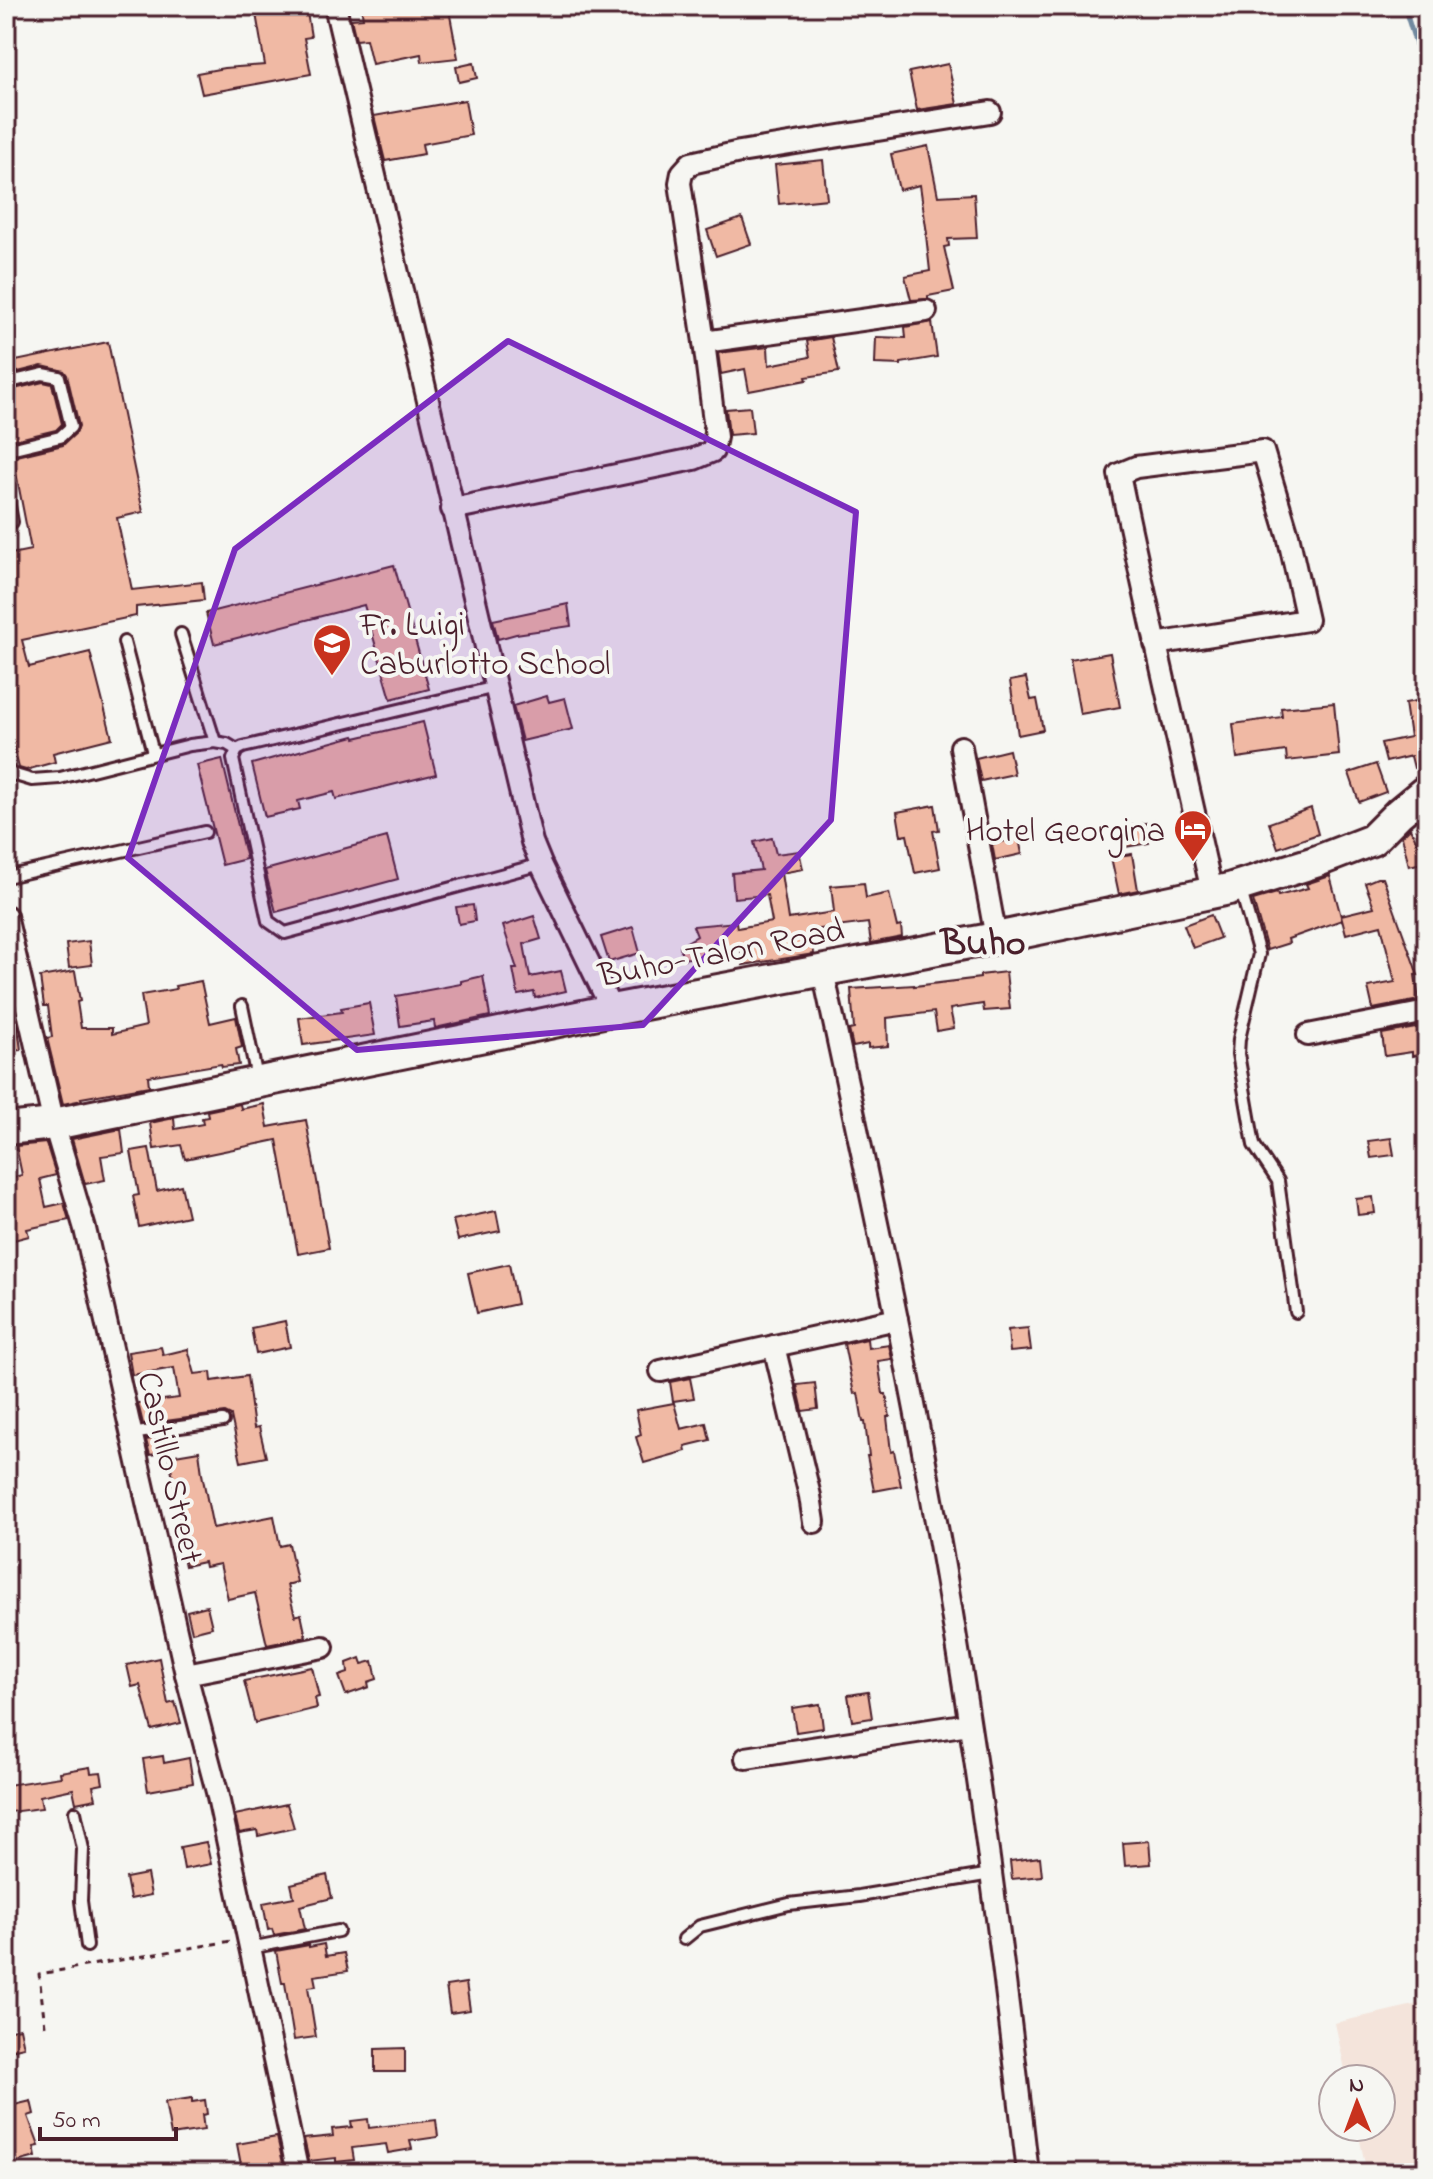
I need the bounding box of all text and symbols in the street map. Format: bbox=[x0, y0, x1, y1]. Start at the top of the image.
place label: Fr. Luigi Caburlotto School bbox=[359, 602, 610, 691]
school or university icon: Fr. Luigi Caburlotto School bbox=[311, 622, 353, 677]
place label: Hotel Georgina bbox=[965, 808, 1165, 858]
hotel icon: Hotel Georgina bbox=[1172, 808, 1214, 863]
street label: Buho-Talon Road bbox=[594, 907, 849, 1003]
district label: Buho bbox=[938, 917, 1026, 973]
street label: Castillo Street bbox=[122, 1367, 214, 1569]
north arrow bbox=[1317, 2063, 1397, 2143]
text: N bbox=[1349, 2070, 1364, 2102]
scale bar bbox=[40, 2091, 176, 2141]
text: 50 m bbox=[52, 2104, 101, 2139]

